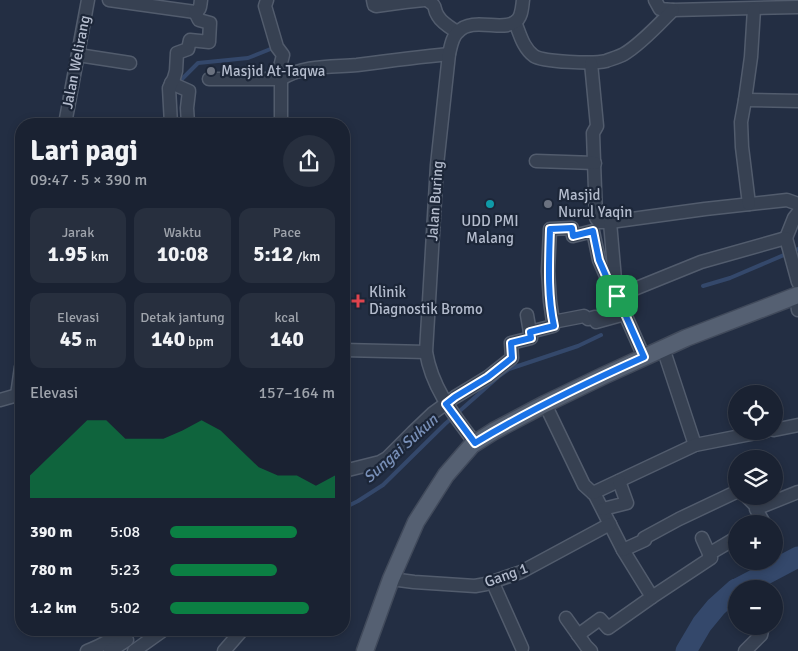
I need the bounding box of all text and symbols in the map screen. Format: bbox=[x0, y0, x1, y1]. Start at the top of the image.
street label: Jalan Welirang bbox=[58, 14, 94, 110]
place label: Masjid At-Taqwa bbox=[221, 62, 325, 80]
marker: Masjid At-Taqwa bbox=[205, 65, 217, 77]
text: Lari pagi bbox=[30, 134, 138, 168]
button: share bbox=[283, 135, 335, 187]
street label: Jalan Buring bbox=[423, 160, 447, 242]
text: 09:47 · 5 × 390 m bbox=[30, 170, 147, 190]
place label: Masjid Nurul Yaqin bbox=[558, 186, 632, 221]
marker: UDD PMI Malang bbox=[484, 198, 496, 210]
marker: Masjid Nurul Yaqin bbox=[542, 198, 554, 210]
place label: UDD PMI Malang bbox=[461, 212, 519, 247]
text: Jarak bbox=[62, 224, 94, 241]
text: Waktu bbox=[163, 224, 202, 241]
text: Pace bbox=[273, 224, 301, 241]
text: 1.95 bbox=[48, 241, 88, 267]
text: 10:08 bbox=[157, 241, 208, 267]
text: 5:12 bbox=[253, 241, 293, 267]
text: km bbox=[88, 248, 109, 265]
text: /km bbox=[293, 248, 321, 265]
pin bbox=[596, 275, 638, 317]
icon: arrive bbox=[603, 282, 631, 310]
place label: Klinik Diagnostik Bromo bbox=[369, 283, 483, 318]
marker: Klinik Diagnostik Bromo bbox=[351, 294, 365, 308]
text: Elevasi bbox=[57, 309, 99, 326]
text: Detak jantung bbox=[140, 309, 225, 326]
text: kcal bbox=[275, 309, 299, 326]
text: 45 bbox=[60, 326, 82, 352]
text: 140 bbox=[151, 326, 185, 352]
text: 140 bbox=[270, 326, 304, 352]
text: m bbox=[82, 333, 97, 350]
text: bpm bbox=[185, 333, 214, 350]
text: Elevasi bbox=[30, 383, 78, 403]
text: 157–164 m bbox=[258, 383, 335, 403]
map controls bbox=[728, 385, 783, 635]
button: locate bbox=[728, 385, 783, 440]
water label: Sungai Sukun bbox=[359, 409, 443, 488]
button: layers bbox=[728, 450, 783, 505]
button: + bbox=[728, 515, 783, 570]
text: 390 m bbox=[30, 522, 72, 542]
text: 5:08 bbox=[110, 522, 140, 542]
street label: Gang 1 bbox=[482, 559, 530, 591]
text: 780 m bbox=[30, 560, 72, 580]
text: 5:23 bbox=[110, 560, 140, 580]
button: − bbox=[728, 580, 783, 635]
text: 1.2 km bbox=[30, 598, 77, 618]
text: 5:02 bbox=[110, 598, 140, 618]

